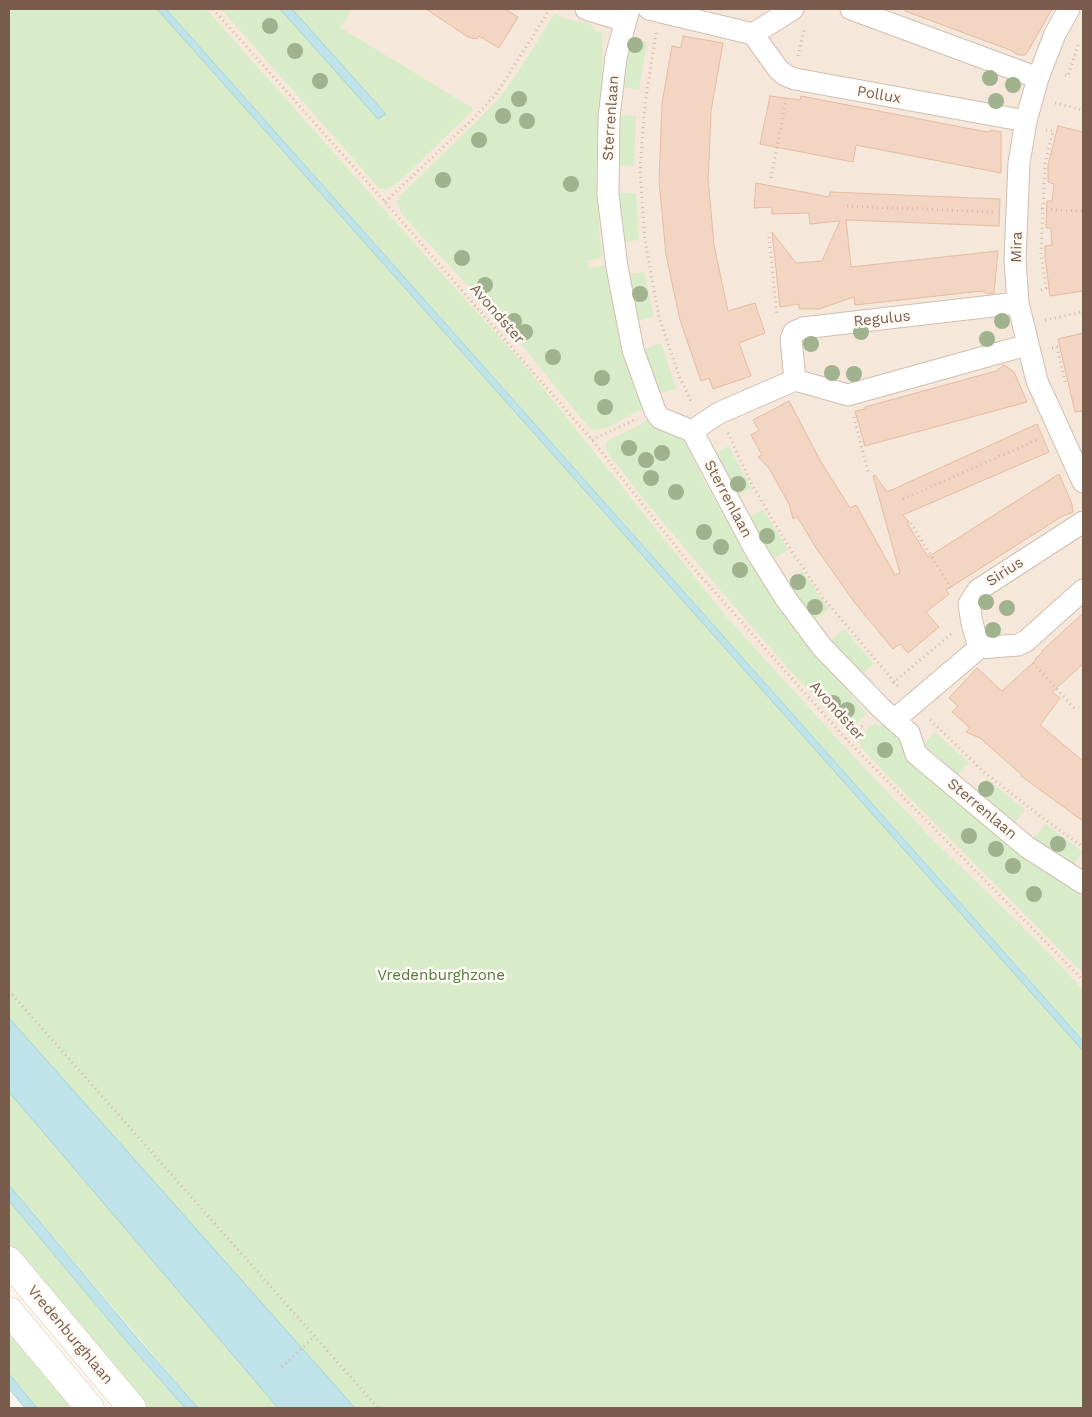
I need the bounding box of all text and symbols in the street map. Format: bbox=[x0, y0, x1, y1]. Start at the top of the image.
street label: Sterrenlaan bbox=[599, 75, 623, 161]
street label: Pollux bbox=[856, 82, 902, 108]
street label: Mira bbox=[1008, 231, 1026, 263]
street label: Avondster bbox=[466, 280, 528, 348]
street label: Regulus bbox=[853, 307, 911, 331]
street label: Sterrenlaan bbox=[700, 457, 756, 541]
street label: Sirius bbox=[983, 553, 1027, 591]
street label: Avondster bbox=[806, 678, 868, 744]
street label: Sterrenlaan bbox=[944, 775, 1020, 843]
park label: Vredenburghzone bbox=[377, 967, 505, 985]
street label: Vredenburghlaan bbox=[23, 1282, 117, 1388]

